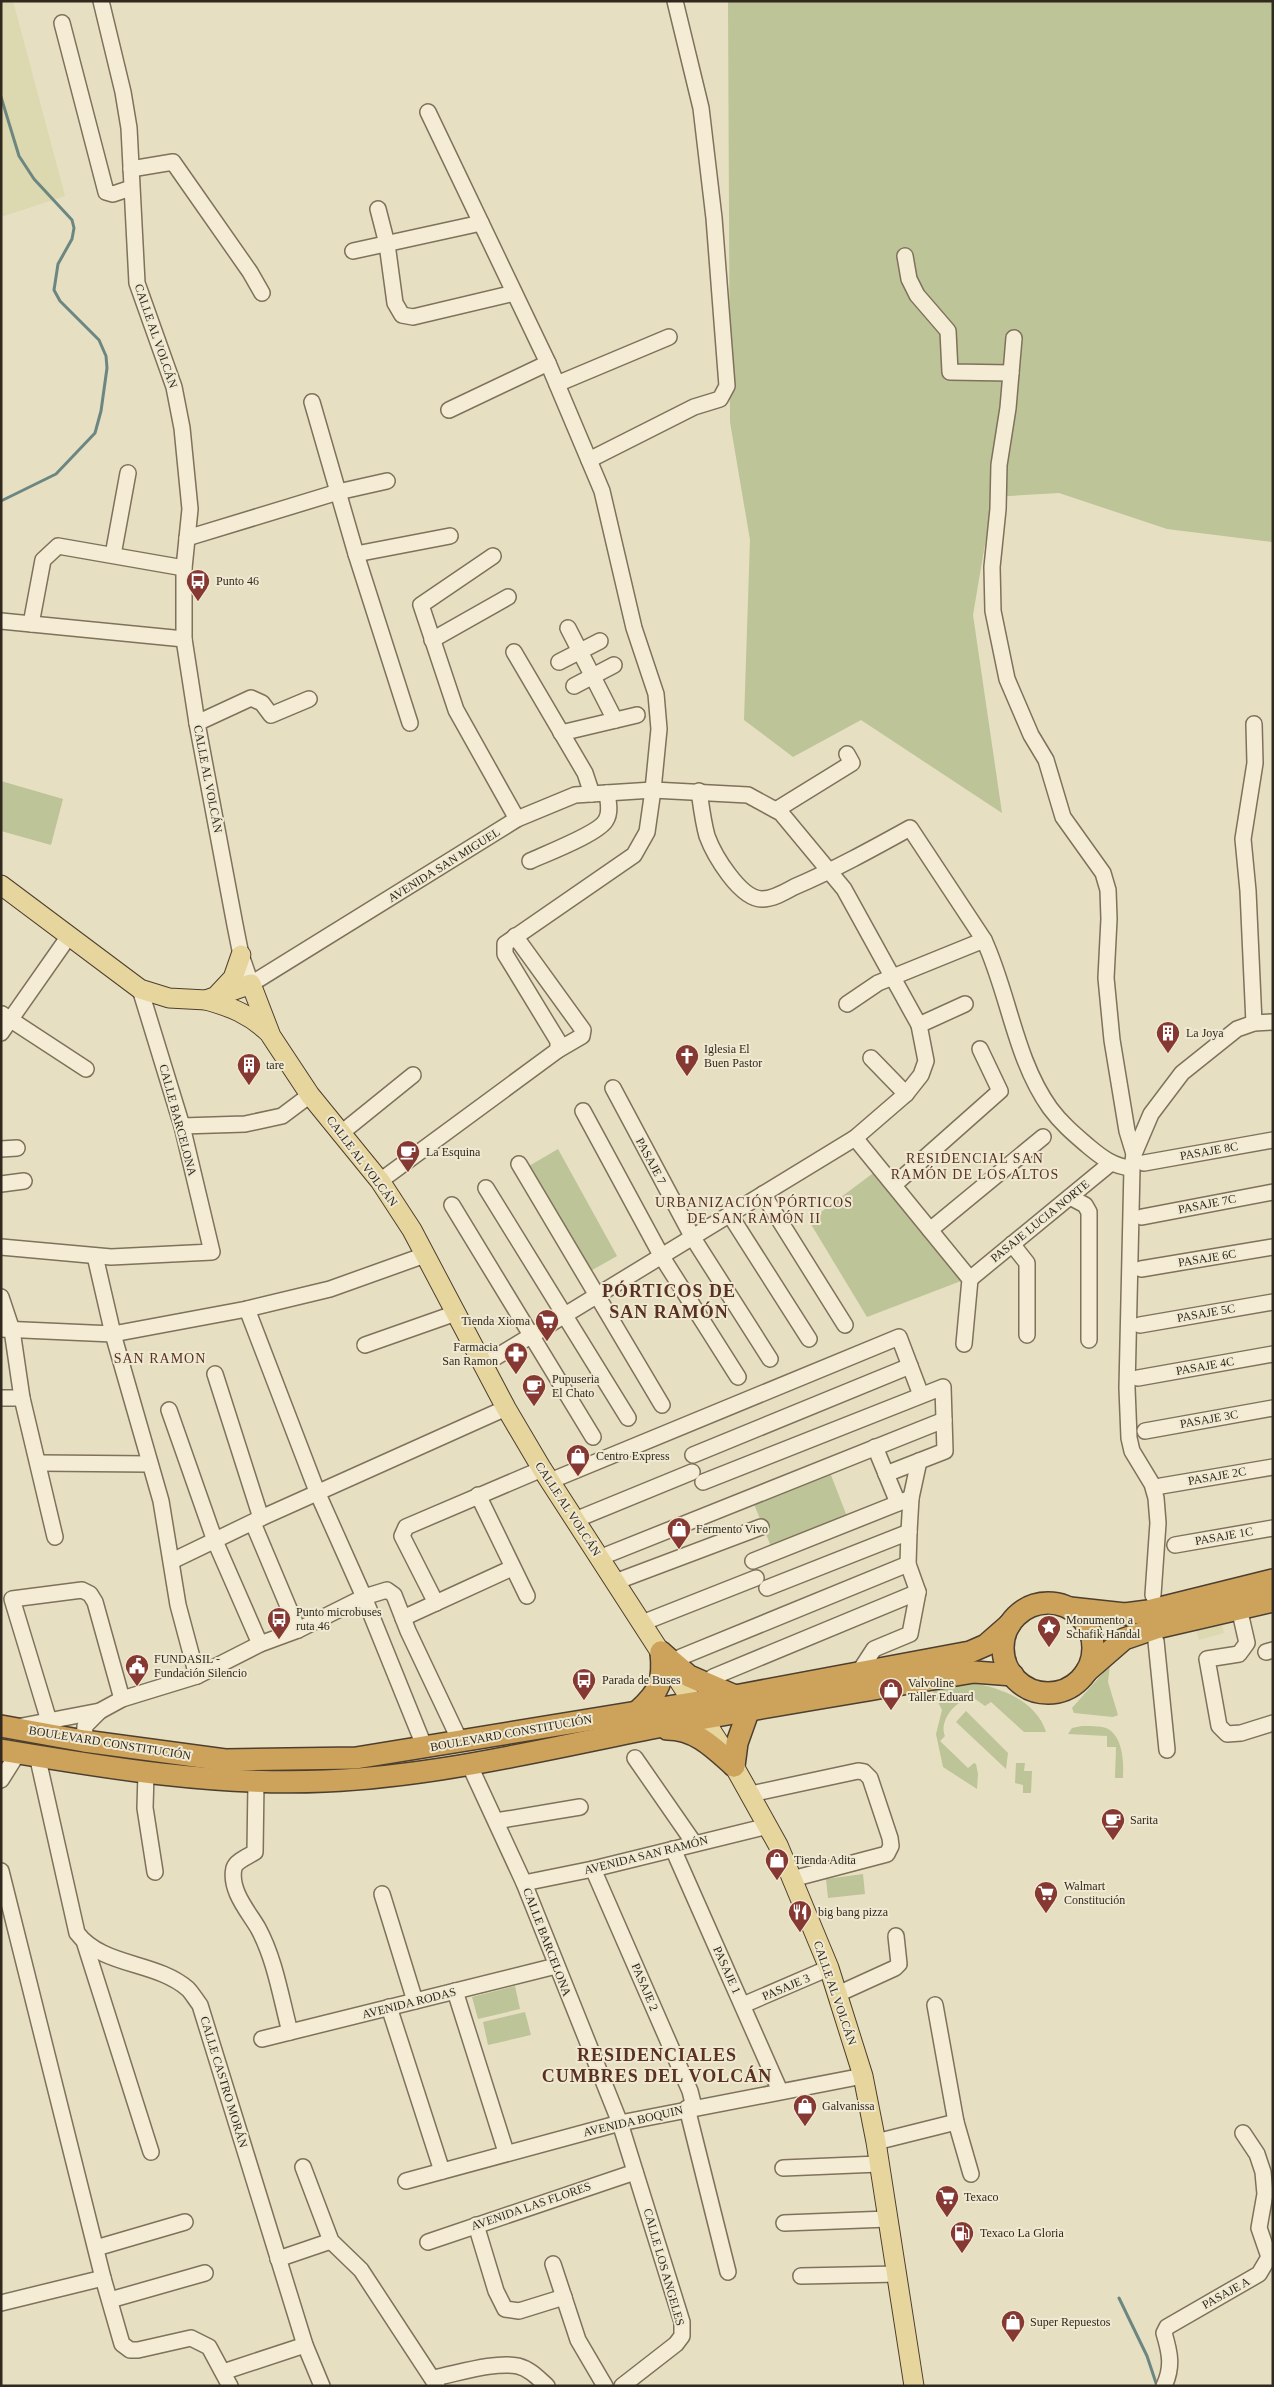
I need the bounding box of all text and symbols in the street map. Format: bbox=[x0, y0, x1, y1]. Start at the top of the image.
street label: CALLE AL VOLCÁN bbox=[132, 282, 181, 390]
bus stop icon: Punto 46 bbox=[185, 568, 211, 602]
place label: Punto 46 bbox=[216, 574, 259, 588]
street label: CALLE AL VOLCÁN bbox=[191, 724, 225, 834]
street label: AVENIDA SAN MIGUEL bbox=[386, 825, 502, 905]
building icon: La Joya bbox=[1155, 1020, 1181, 1054]
place label: La Joya bbox=[1186, 1026, 1224, 1040]
place label: Iglesia El Buen Pastor bbox=[704, 1042, 762, 1070]
church icon: Iglesia El Buen Pastor bbox=[674, 1043, 700, 1077]
building icon: tare bbox=[236, 1052, 262, 1086]
place label: tare bbox=[266, 1058, 284, 1072]
street label: CALLE BARCELONA bbox=[156, 1063, 200, 1178]
street label: CALLE AL VOLCÁN bbox=[324, 1113, 401, 1209]
street label: PASAJE 7 bbox=[633, 1135, 669, 1187]
cafe icon: La Esquina bbox=[395, 1139, 421, 1173]
street label: PASAJE 8C bbox=[1179, 1139, 1239, 1163]
place label: La Esquina bbox=[426, 1145, 481, 1159]
district label: RESIDENCIAL SAN RAMÓN DE LOS ALTOS bbox=[891, 1151, 1059, 1182]
street label: PASAJE LUCIA NORTE bbox=[988, 1177, 1092, 1265]
street label: PASAJE 7C bbox=[1177, 1192, 1237, 1216]
district label: URBANIZACIÓN PÓRTICOS DE SAN RAMÓN II bbox=[655, 1194, 853, 1226]
street label: PASAJE 6C bbox=[1177, 1247, 1237, 1269]
district label: PÓRTICOS DE SAN RAMÓN bbox=[602, 1280, 736, 1322]
street label: PASAJE 5C bbox=[1176, 1301, 1236, 1325]
supermarket icon: Tienda Xioma bbox=[534, 1308, 560, 1342]
place label: Tienda Xioma bbox=[461, 1314, 531, 1328]
place label: Farmacia San Ramon bbox=[442, 1340, 499, 1368]
pharmacy icon: Farmacia San Ramon bbox=[503, 1341, 529, 1375]
district label: SAN RAMON bbox=[114, 1351, 206, 1366]
street label: PASAJE 4C bbox=[1175, 1354, 1235, 1378]
place label: Pupuseria El Chato bbox=[552, 1372, 600, 1400]
cafe icon: Pupuseria El Chato bbox=[521, 1373, 547, 1407]
street label: PASAJE 3C bbox=[1179, 1407, 1239, 1431]
shop icon: Centro Express bbox=[565, 1443, 591, 1477]
place label: Centro Express bbox=[596, 1449, 670, 1463]
street label: CALLE AL VOLCÁN bbox=[532, 1459, 604, 1559]
street label: PASAJE 2C bbox=[1187, 1464, 1247, 1488]
shop icon: Fermento Vivo bbox=[666, 1516, 692, 1550]
place label: Fermento Vivo bbox=[696, 1522, 768, 1536]
street label: PASAJE 1C bbox=[1194, 1524, 1254, 1548]
place label: Punto microbuses ruta 46 bbox=[296, 1605, 382, 1633]
bus stop icon: Punto microbuses ruta 46 bbox=[266, 1606, 292, 1640]
place label: Monumento a Schafik Handal bbox=[1066, 1613, 1141, 1641]
place icon: Monumento a Schafik Handal bbox=[1036, 1614, 1062, 1648]
place label: FUNDASIL - Fundación Silencio bbox=[154, 1652, 247, 1680]
public building icon: FUNDASIL - Fundación Silencio bbox=[124, 1653, 150, 1687]
bus stop icon: Parada de Buses bbox=[571, 1667, 597, 1701]
place label: Parada de Buses bbox=[602, 1673, 681, 1687]
place label: Valvoline Taller Eduard bbox=[908, 1676, 973, 1704]
shop icon: Valvoline Taller Eduard bbox=[878, 1677, 904, 1711]
street label: BOULEVARD CONSTITUCIÓN bbox=[429, 1712, 593, 1754]
street label: BOULEVARD CONSTITUCIÓN bbox=[28, 1723, 192, 1763]
cafe icon: Sarita bbox=[1100, 1807, 1126, 1841]
place label: Sarita bbox=[1130, 1813, 1159, 1827]
street label: AVENIDA SAN RAMÓN bbox=[583, 1833, 710, 1877]
shop icon: Tienda Adita bbox=[764, 1847, 790, 1881]
place label: Tienda Adita bbox=[794, 1853, 857, 1867]
place label: Walmart Constitución bbox=[1064, 1879, 1125, 1907]
supermarket icon: Walmart Constitución bbox=[1033, 1880, 1059, 1914]
street label: CALLE BARCELONA bbox=[520, 1886, 574, 1998]
restaurant icon: big bang pizza bbox=[787, 1899, 813, 1933]
place label: big bang pizza bbox=[818, 1905, 889, 1919]
street label: CALLE AL VOLCÁN bbox=[811, 1939, 860, 2047]
street label: PASAJE 1 bbox=[710, 1944, 744, 1996]
street label: PASAJE 2 bbox=[629, 1961, 661, 2013]
street label: PASAJE 3 bbox=[760, 1971, 812, 2003]
street label: AVENIDA RODAS bbox=[361, 1985, 457, 2021]
street label: CALLE CASTRO MORÁN bbox=[197, 2015, 251, 2150]
district label: RESIDENCIALES CUMBRES DEL VOLCÁN bbox=[542, 2045, 772, 2086]
shop icon: Galvanissa bbox=[792, 2093, 818, 2127]
place label: Galvanissa bbox=[822, 2099, 875, 2113]
street label: AVENIDA BOQUIN bbox=[582, 2103, 685, 2139]
street label: AVENIDA LAS FLORES bbox=[469, 2179, 593, 2233]
supermarket icon: Texaco bbox=[934, 2184, 960, 2218]
place label: Texaco bbox=[964, 2190, 998, 2204]
street label: CALLE LOS ANGELES bbox=[641, 2207, 687, 2327]
fuel station icon: Texaco La Gloria bbox=[949, 2220, 975, 2254]
place label: Texaco La Gloria bbox=[980, 2226, 1064, 2240]
street label: PASAJE A bbox=[1200, 2274, 1253, 2312]
shop icon: Super Repuestos bbox=[1000, 2309, 1026, 2343]
place label: Super Repuestos bbox=[1030, 2315, 1111, 2329]

